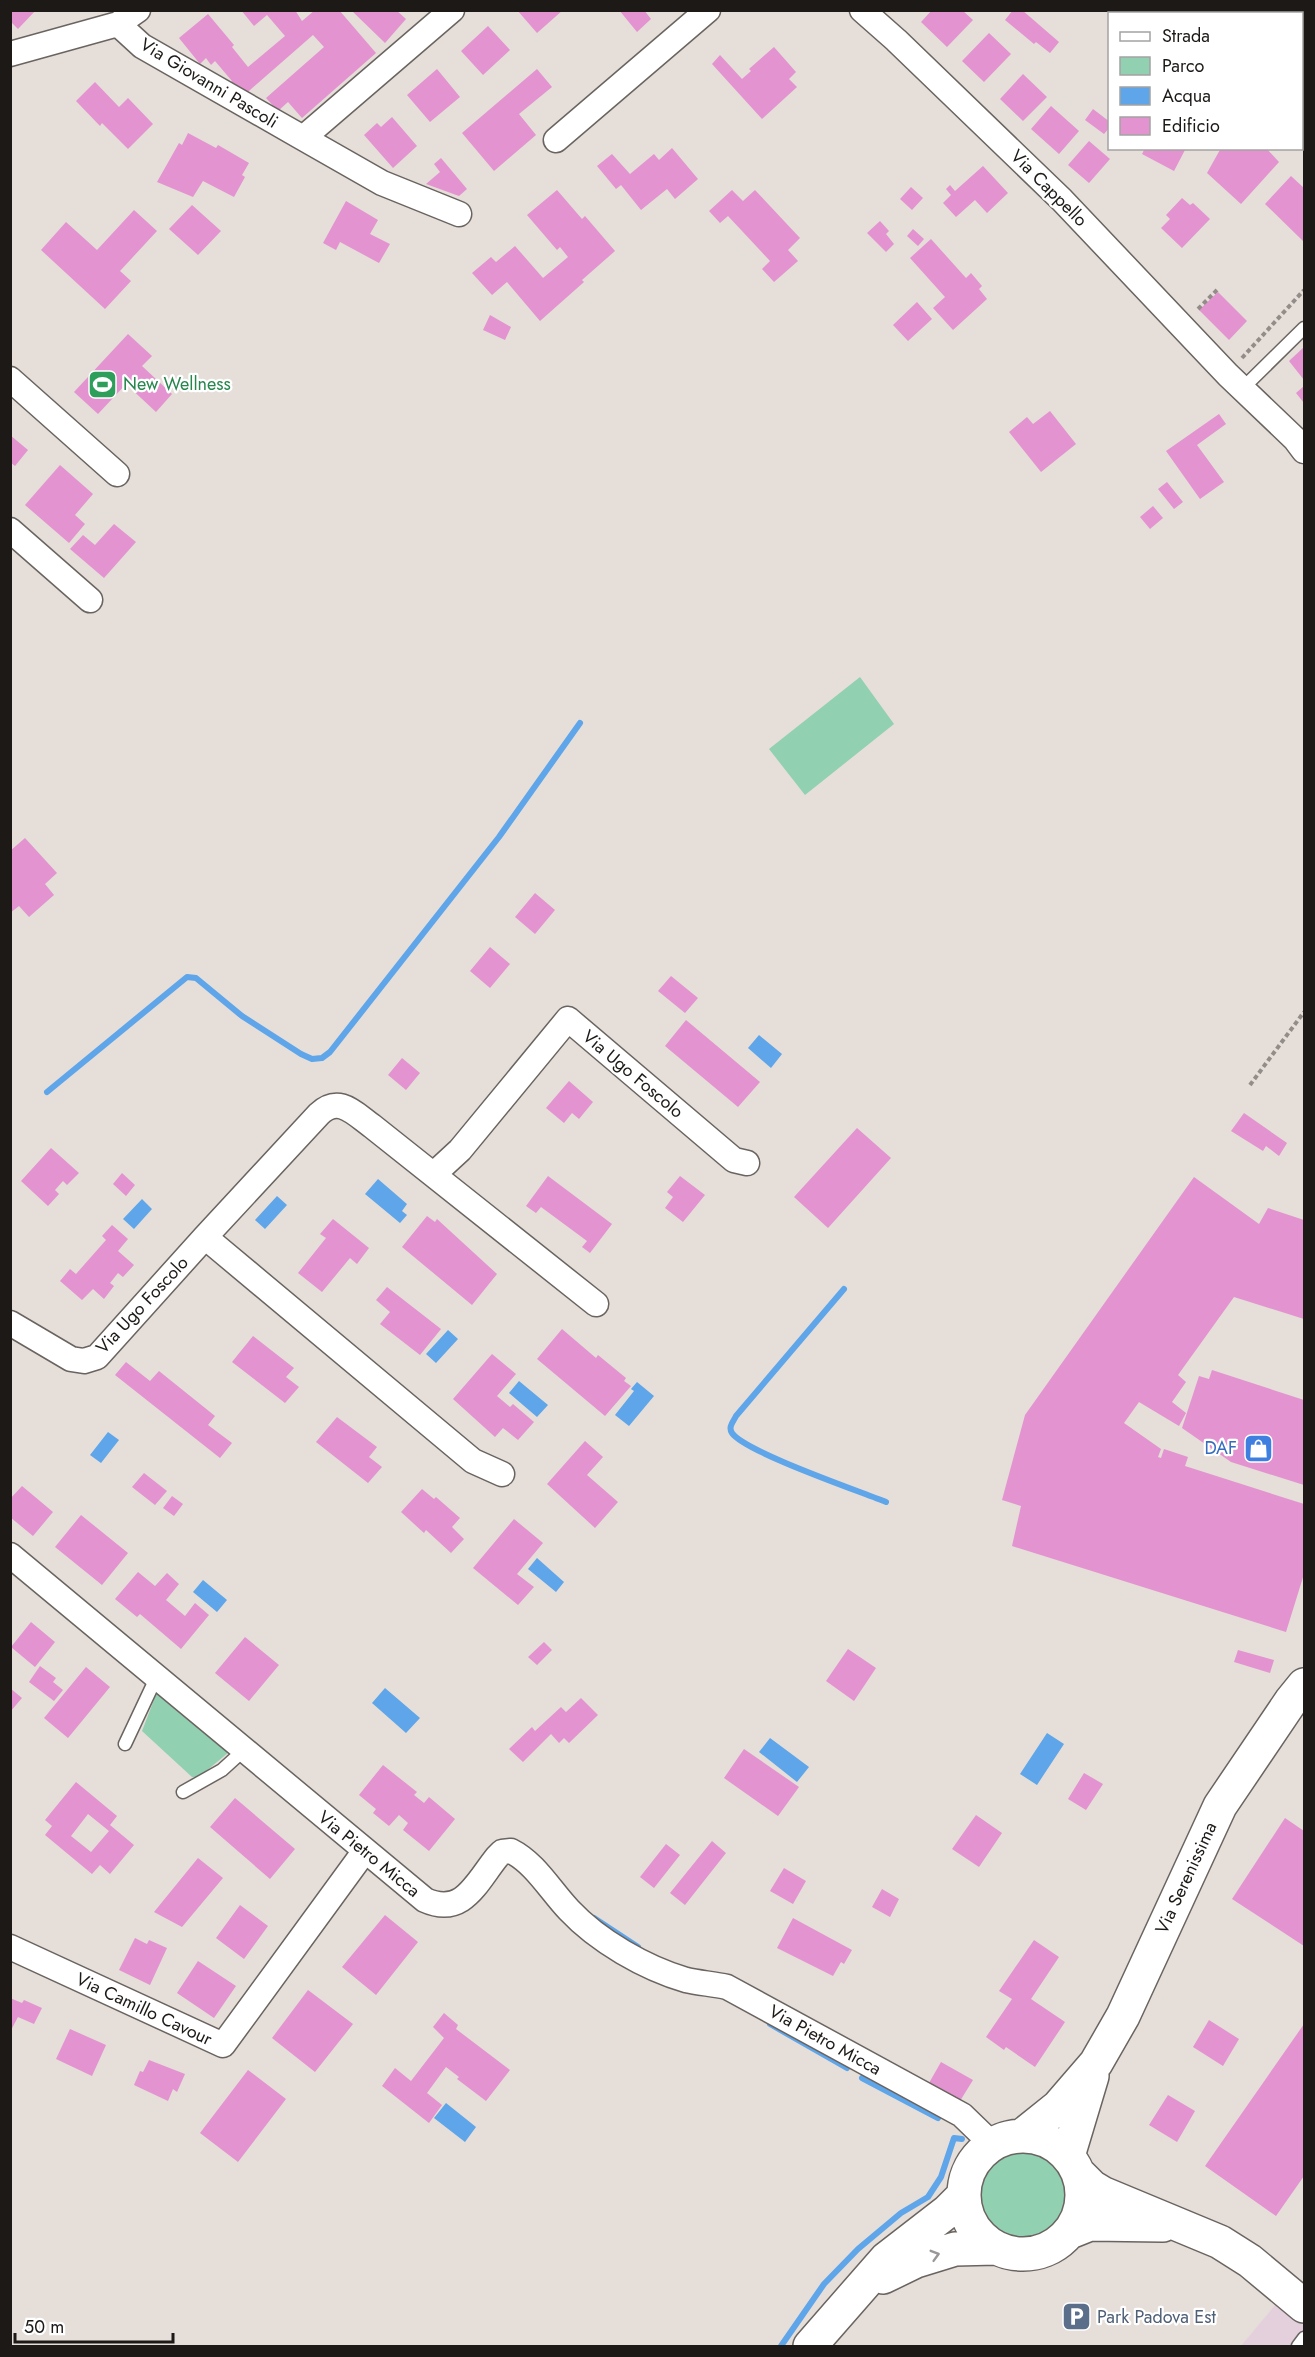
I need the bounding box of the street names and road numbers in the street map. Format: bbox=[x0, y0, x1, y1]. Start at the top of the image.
street label: Via Giovanni Pascoli bbox=[135, 31, 283, 135]
street label: Via Cappello bbox=[1005, 144, 1093, 232]
street label: Via Ugo Foscolo bbox=[577, 1024, 689, 1124]
street label: Via Ugo Foscolo bbox=[90, 1250, 194, 1360]
street label: Via Pietro Micca bbox=[312, 1805, 426, 1903]
street label: Via Serenissima bbox=[1149, 1818, 1223, 1938]
street label: Via Camillo Cavour bbox=[72, 1966, 217, 2052]
street label: Via Pietro Micca bbox=[764, 1998, 886, 2082]

